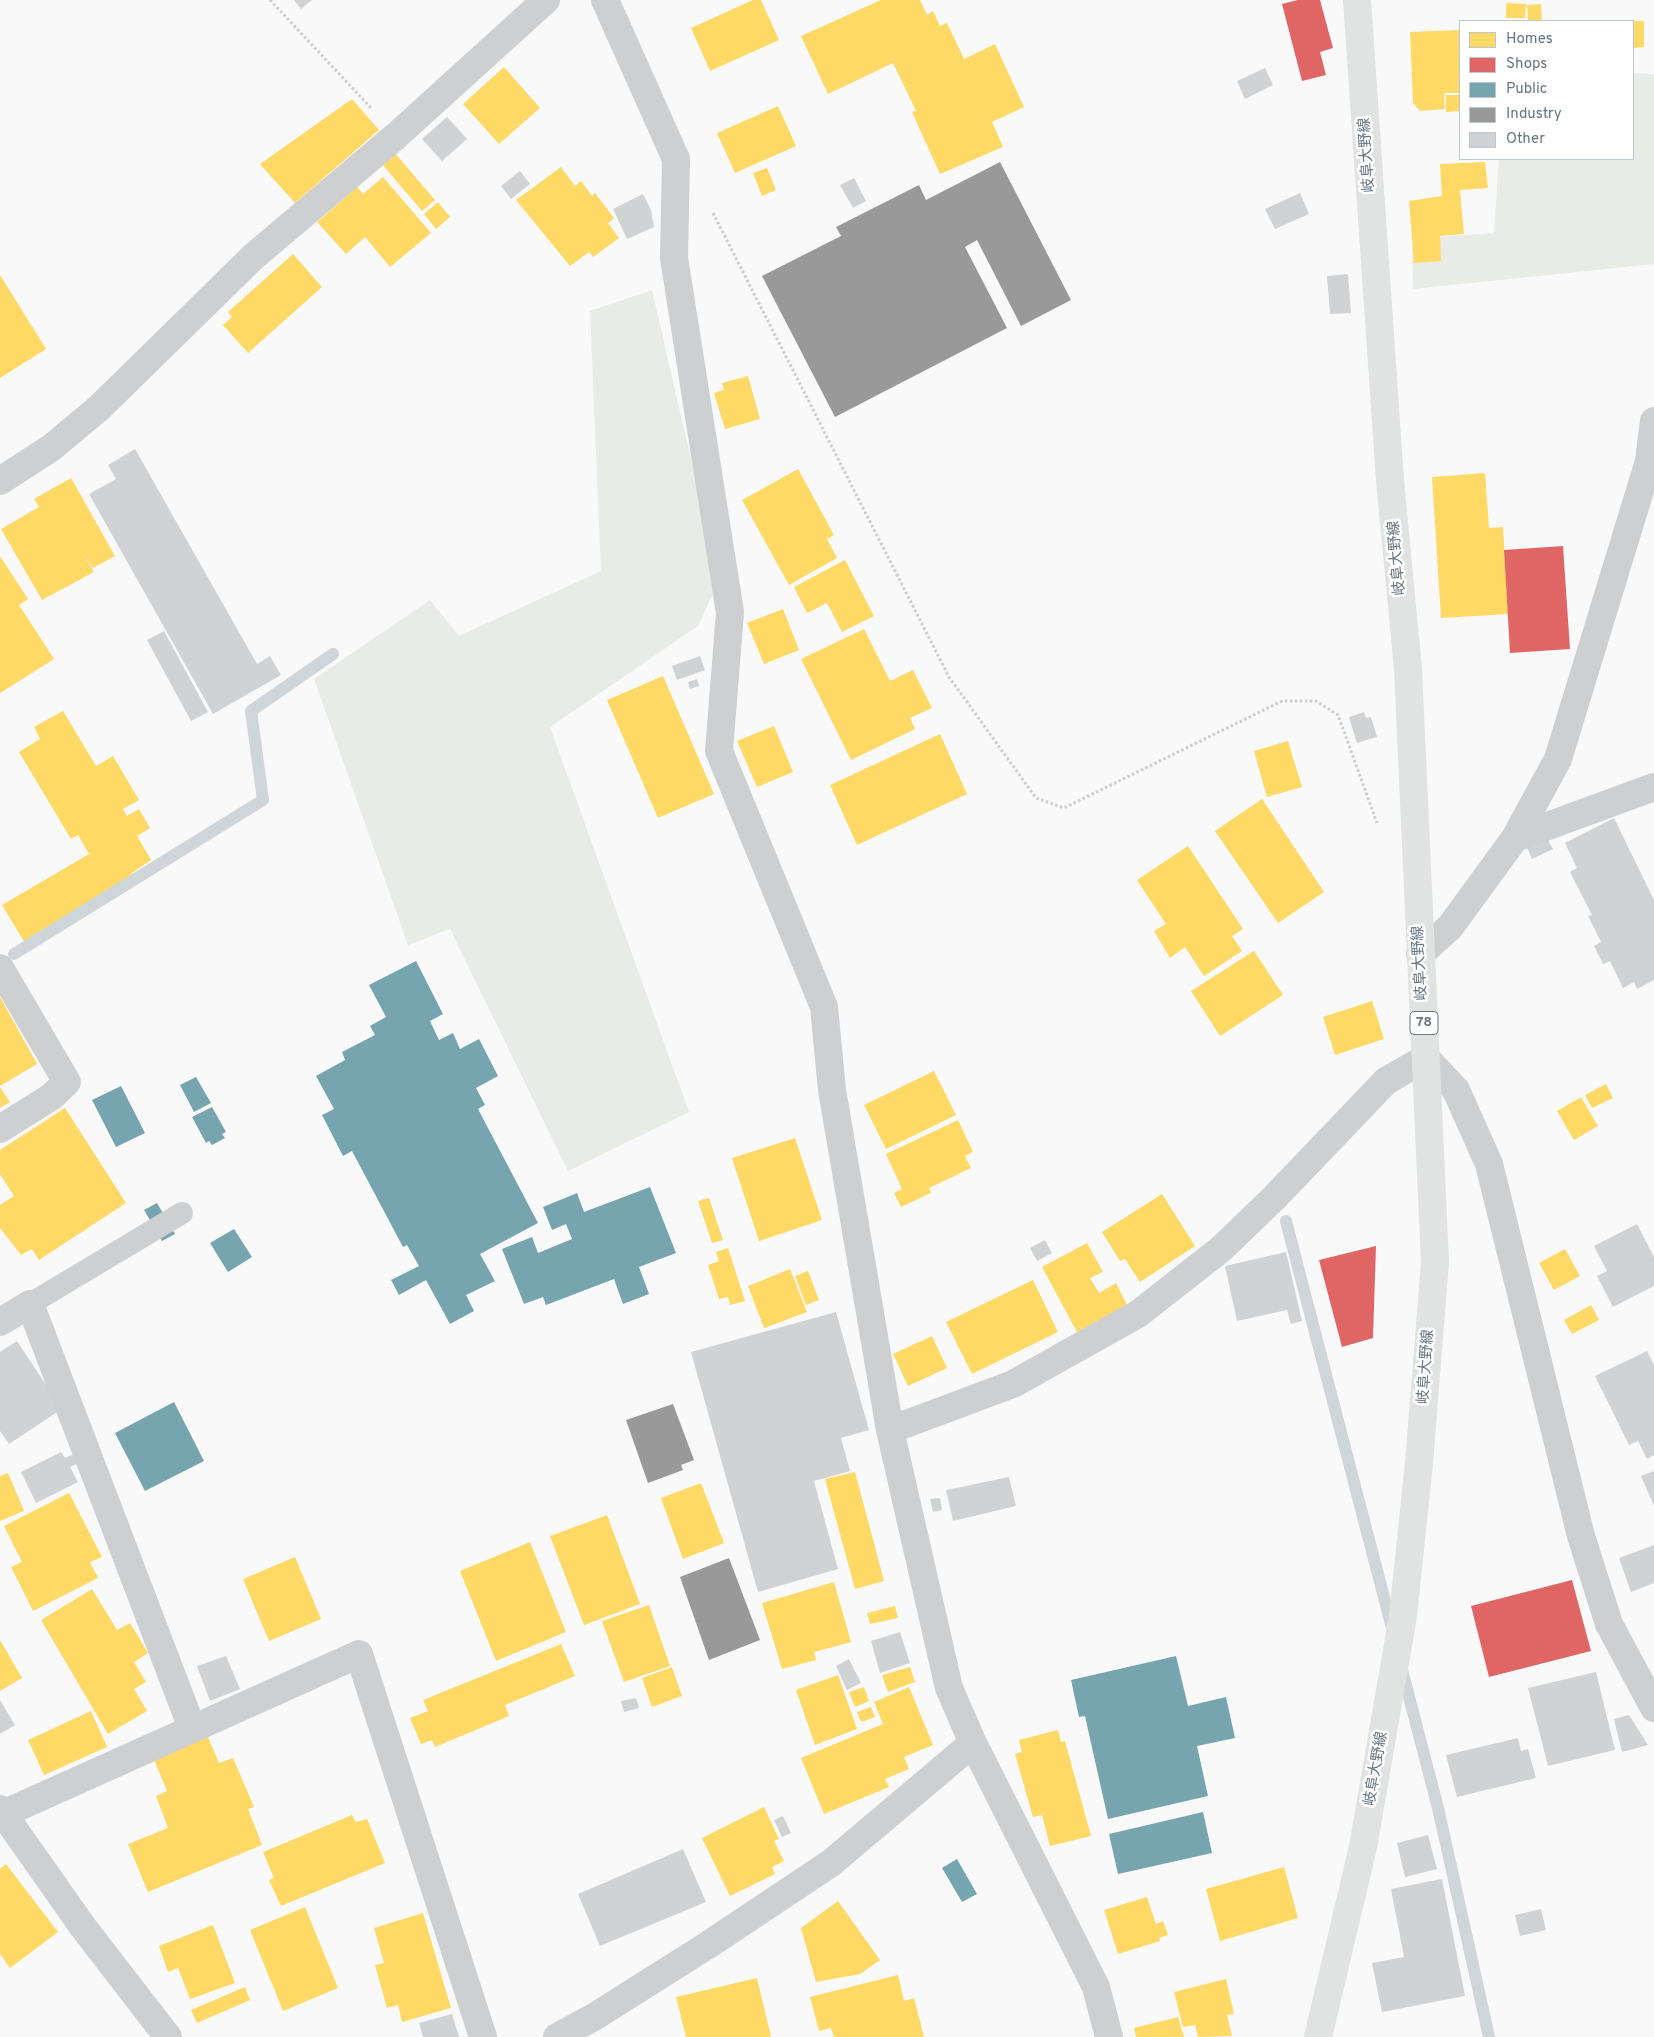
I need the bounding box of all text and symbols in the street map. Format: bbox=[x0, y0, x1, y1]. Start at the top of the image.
legend bbox=[1459, 20, 1634, 160]
text: Homes bbox=[1506, 30, 1553, 49]
text: Shops bbox=[1506, 55, 1547, 74]
text: Public bbox=[1506, 80, 1547, 99]
text: Industry bbox=[1506, 105, 1562, 124]
street label: 岐阜大野線 bbox=[1356, 117, 1380, 193]
text: Other bbox=[1506, 130, 1545, 149]
street label: 岐阜大野線 bbox=[1386, 520, 1410, 596]
street label: 岐阜大野線 bbox=[1410, 925, 1432, 1001]
road number: 78 bbox=[1410, 1011, 1438, 1034]
street label: 岐阜大野線 bbox=[1415, 1329, 1439, 1405]
street label: 岐阜大野線 bbox=[1362, 1731, 1392, 1807]

